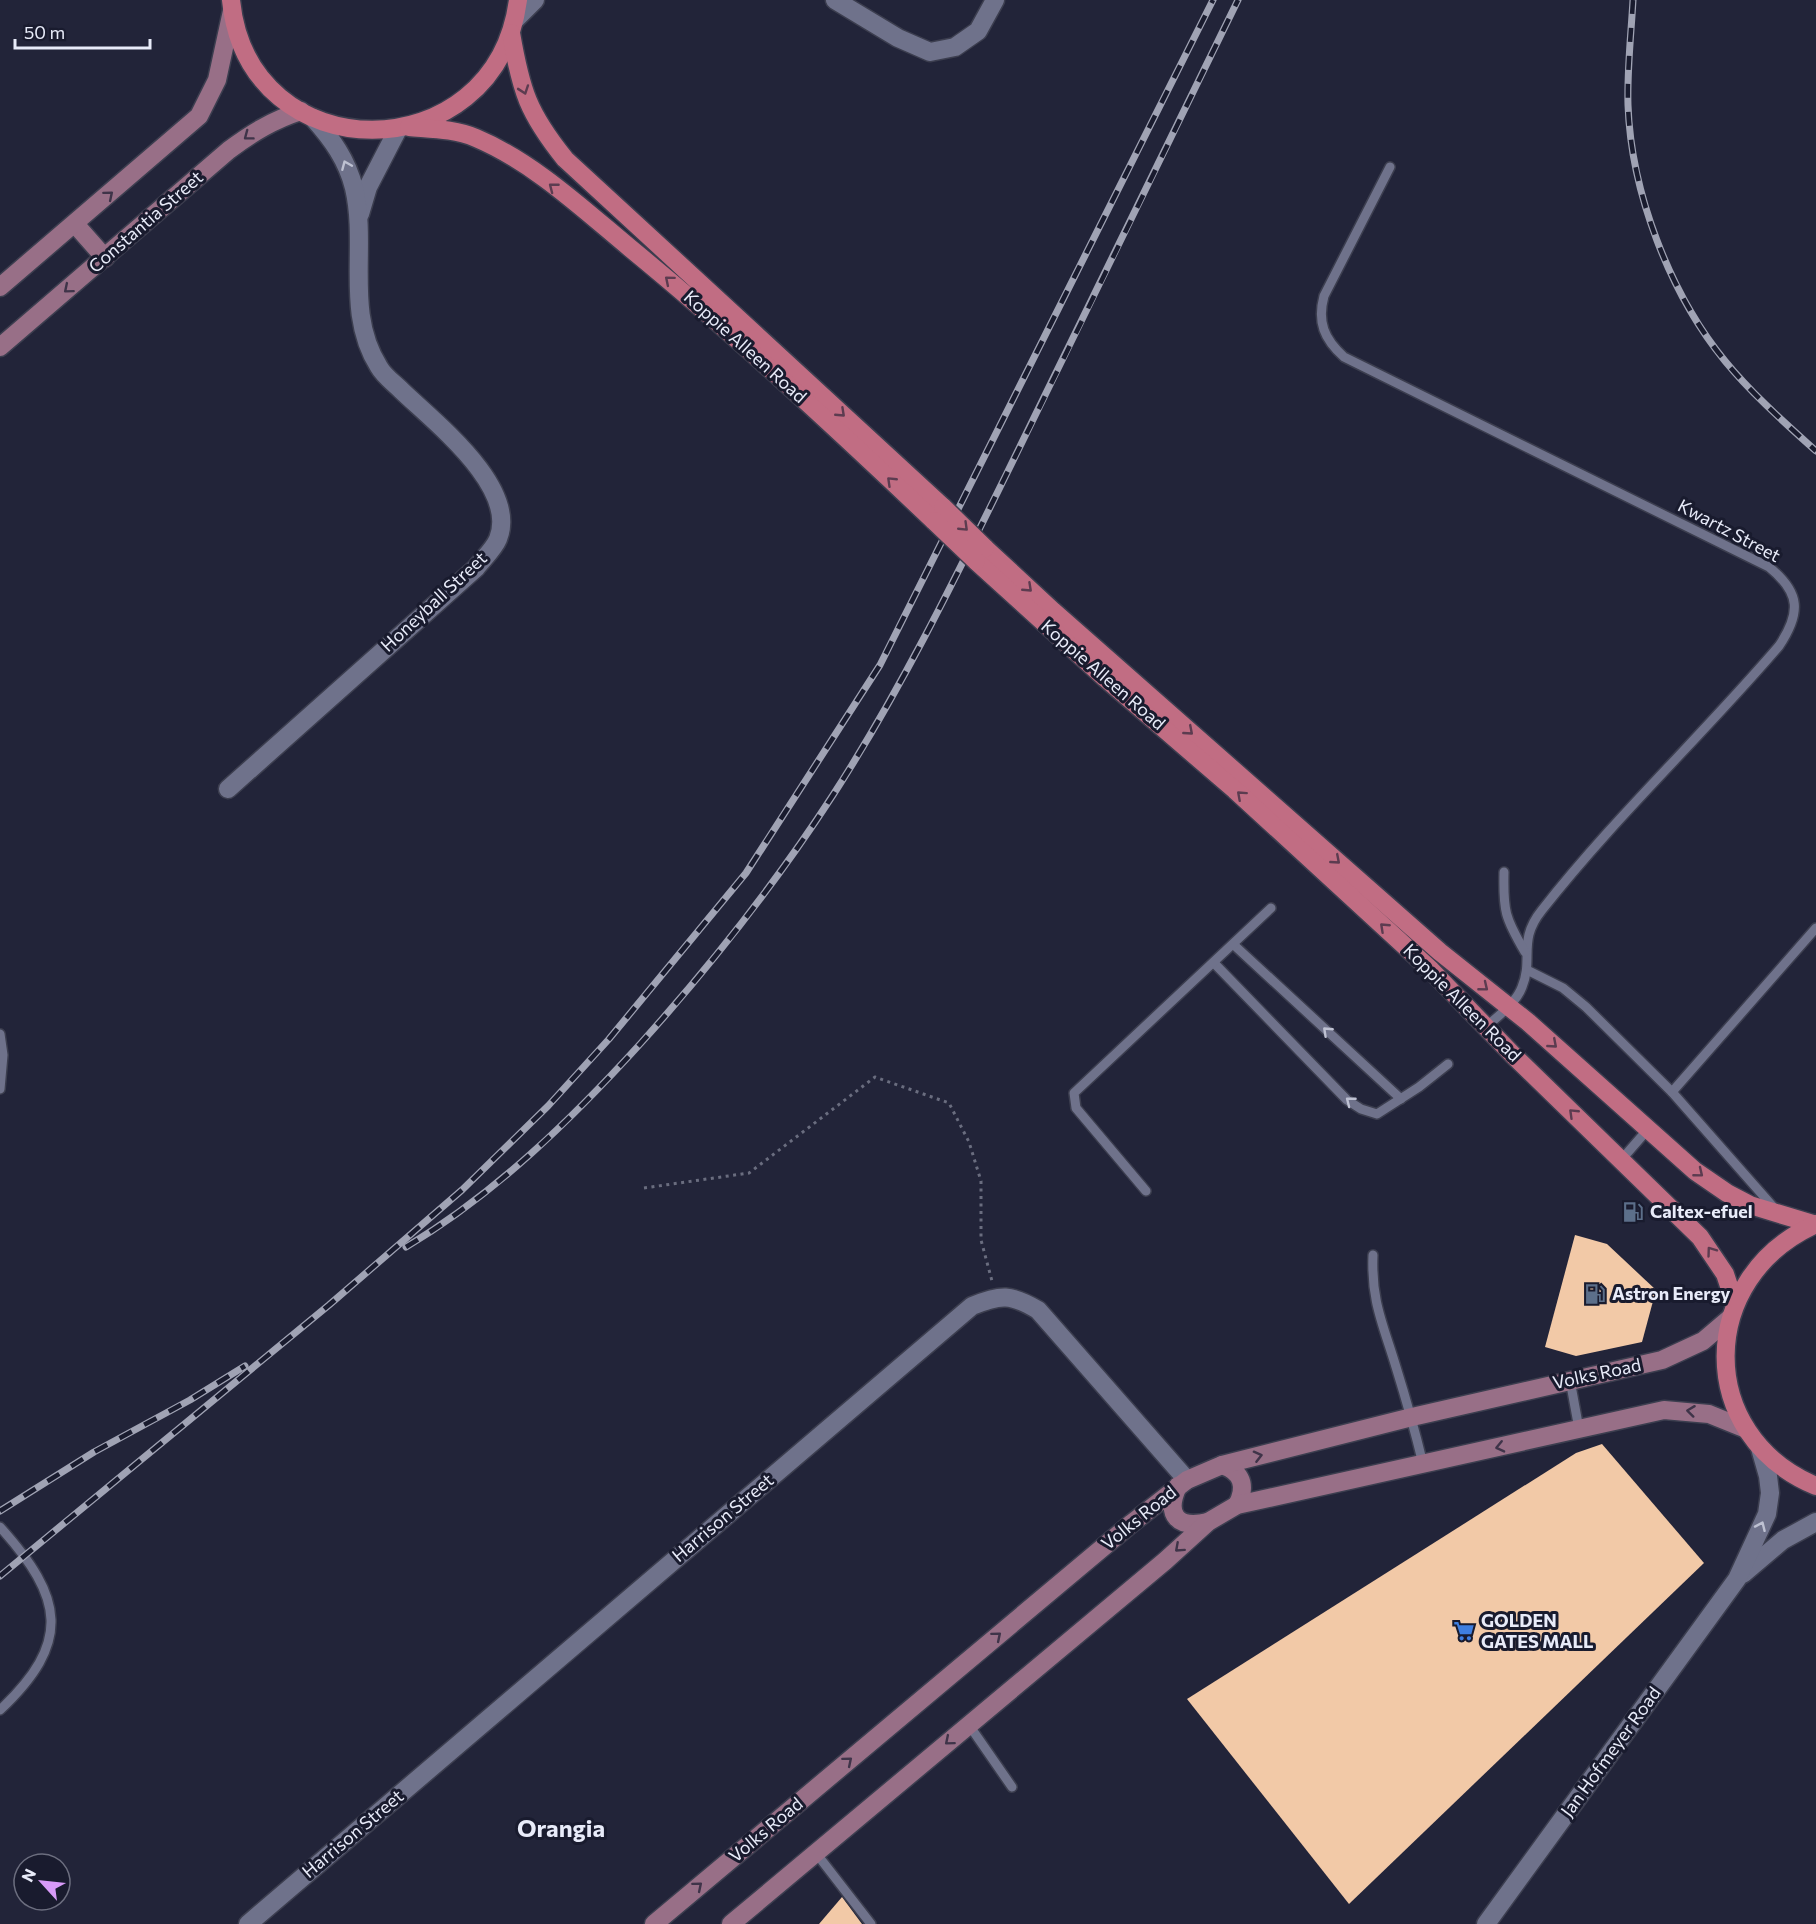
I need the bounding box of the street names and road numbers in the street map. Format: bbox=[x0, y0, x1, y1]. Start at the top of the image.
street label: Constantia Street bbox=[84, 166, 207, 277]
street label: Koppie Alleen Road bbox=[680, 285, 812, 407]
street label: Kwartz Street bbox=[1674, 494, 1785, 566]
street label: Honeyball Street bbox=[376, 547, 491, 656]
street label: Koppie Alleen Road bbox=[1037, 614, 1170, 734]
street label: Koppie Alleen Road bbox=[1399, 939, 1526, 1066]
street label: Volks Road bbox=[1551, 1353, 1643, 1393]
street label: Harrison Street bbox=[667, 1468, 777, 1566]
street label: Volks Road bbox=[1097, 1480, 1180, 1554]
street label: Jan Hofmeyer Road bbox=[1556, 1682, 1665, 1821]
street label: Harrison Street bbox=[297, 1784, 407, 1882]
street label: Volks Road bbox=[724, 1792, 807, 1867]

